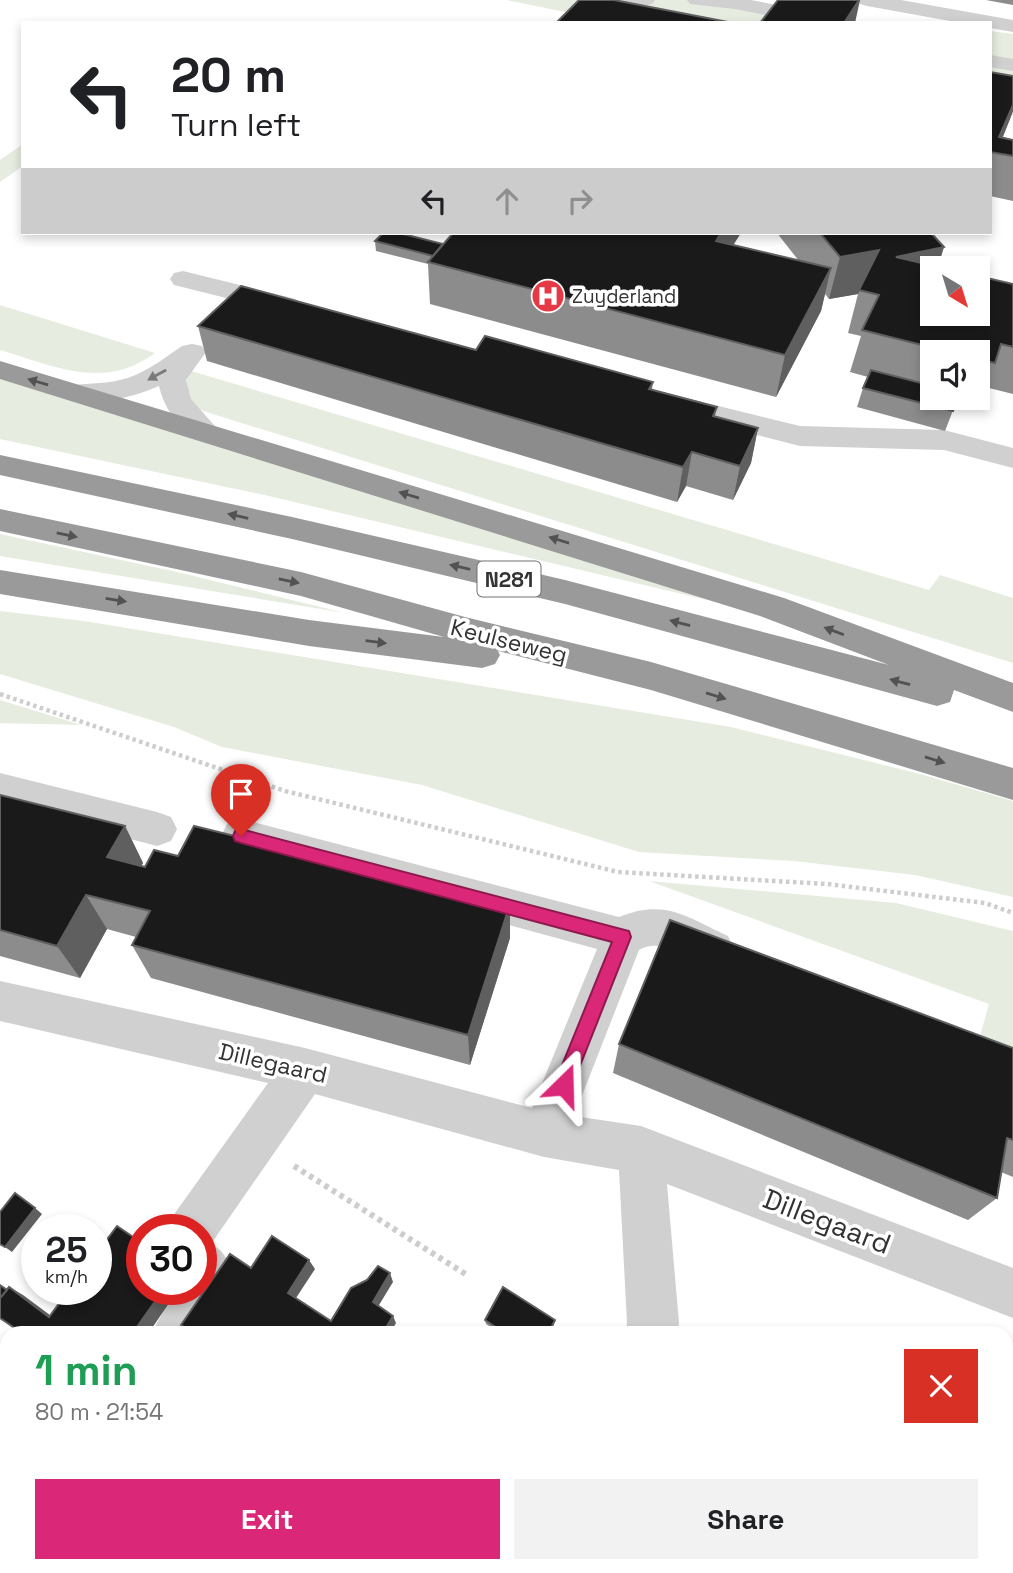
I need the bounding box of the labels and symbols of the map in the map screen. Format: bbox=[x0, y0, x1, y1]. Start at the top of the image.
north arrow bbox=[920, 256, 990, 326]
hospital icon: Zuyderland bbox=[529, 277, 567, 315]
place label: Zuyderland bbox=[572, 284, 676, 309]
one-way arrow bbox=[147, 369, 166, 381]
one-way arrow bbox=[27, 376, 48, 386]
one-way arrow bbox=[398, 489, 419, 499]
one-way arrow bbox=[227, 510, 249, 521]
one-way arrow bbox=[56, 529, 78, 540]
one-way arrow bbox=[548, 534, 569, 544]
one-way arrow bbox=[449, 561, 471, 572]
road number: N281 bbox=[477, 562, 540, 596]
one-way arrow bbox=[278, 576, 300, 587]
one-way arrow bbox=[105, 595, 127, 606]
street label: Keulseweg bbox=[448, 612, 570, 670]
one-way arrow bbox=[669, 617, 691, 628]
one-way arrow bbox=[824, 625, 845, 636]
one-way arrow bbox=[365, 636, 387, 647]
one-way arrow bbox=[889, 677, 910, 687]
one-way arrow bbox=[706, 691, 727, 701]
one-way arrow bbox=[924, 756, 945, 766]
pin bbox=[211, 764, 271, 836]
street label: Dillegaard bbox=[216, 1036, 330, 1090]
position arrow bbox=[527, 1048, 601, 1122]
street label: Dillegaard bbox=[758, 1180, 896, 1262]
speed limit sign: 30 bbox=[126, 1214, 217, 1305]

